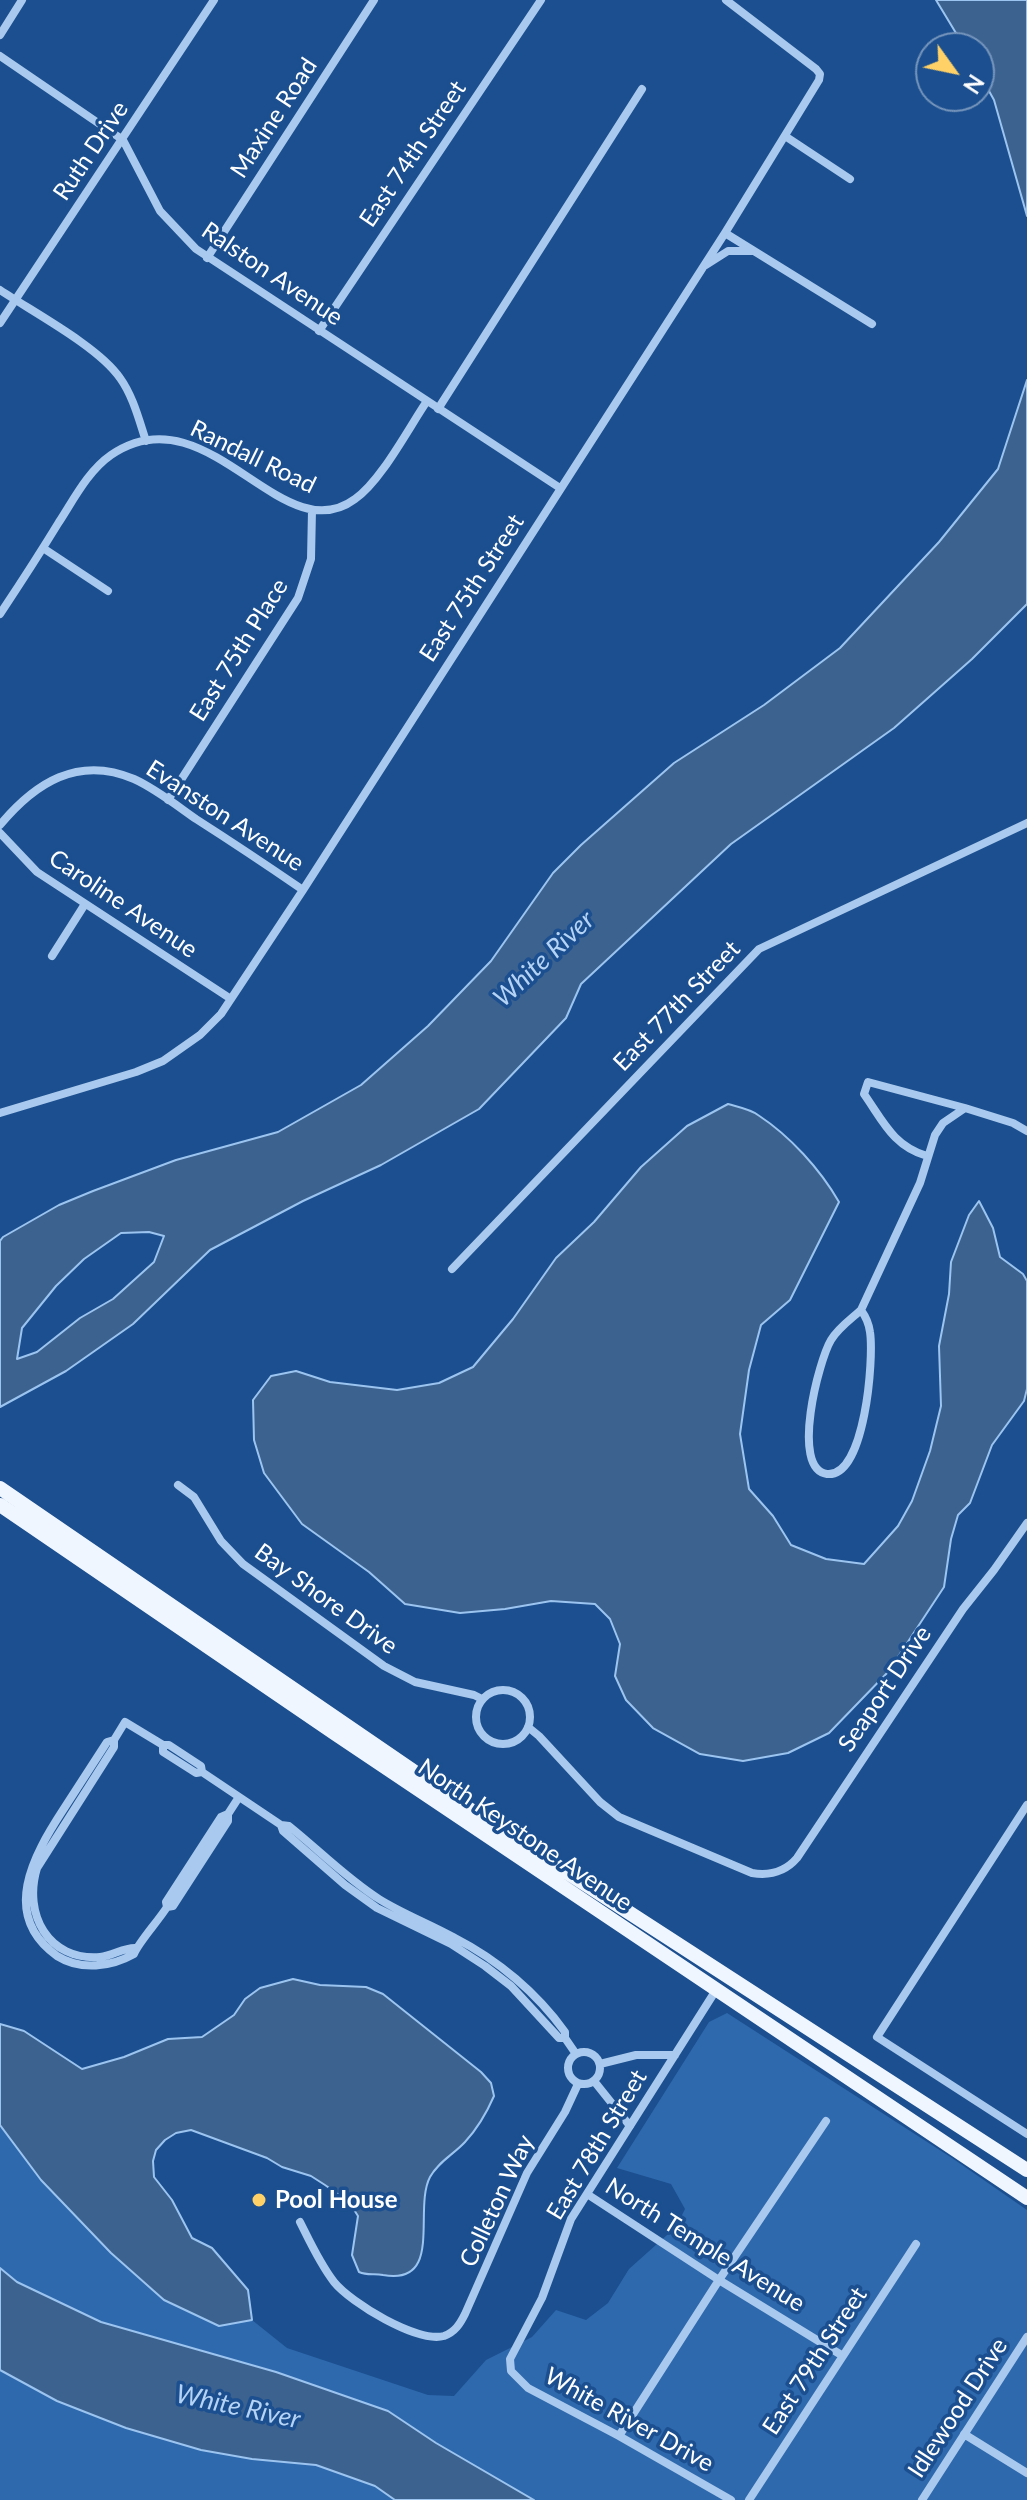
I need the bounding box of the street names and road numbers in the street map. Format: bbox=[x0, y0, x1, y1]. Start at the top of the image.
street label: Maxine Road bbox=[225, 53, 323, 183]
street label: East 74th Street bbox=[354, 75, 472, 233]
street label: Ruth Drive bbox=[47, 96, 135, 206]
street label: Ralston Avenue bbox=[196, 216, 348, 332]
street label: Randall Road bbox=[185, 414, 321, 500]
street label: East 75th Street bbox=[414, 509, 530, 667]
street label: East 75th Place bbox=[184, 573, 294, 727]
street label: Evanston Avenue bbox=[141, 754, 309, 878]
street label: Caroline Avenue bbox=[43, 844, 203, 964]
street label: East 77th Street bbox=[608, 935, 746, 1077]
street label: Bay Shore Drive bbox=[249, 1538, 403, 1660]
street label: Seaport Drive bbox=[832, 1621, 938, 1757]
street label: North Keystone Avenue bbox=[412, 1753, 638, 1917]
street label: East 78th Street bbox=[541, 2065, 653, 2225]
street label: Colleton Way bbox=[454, 2130, 540, 2272]
street label: North Temple Avenue bbox=[600, 2172, 810, 2318]
street label: East 79th Street bbox=[757, 2282, 873, 2440]
street label: Idlewood Drive bbox=[902, 2333, 1014, 2483]
street label: White River Drive bbox=[540, 2362, 718, 2478]

